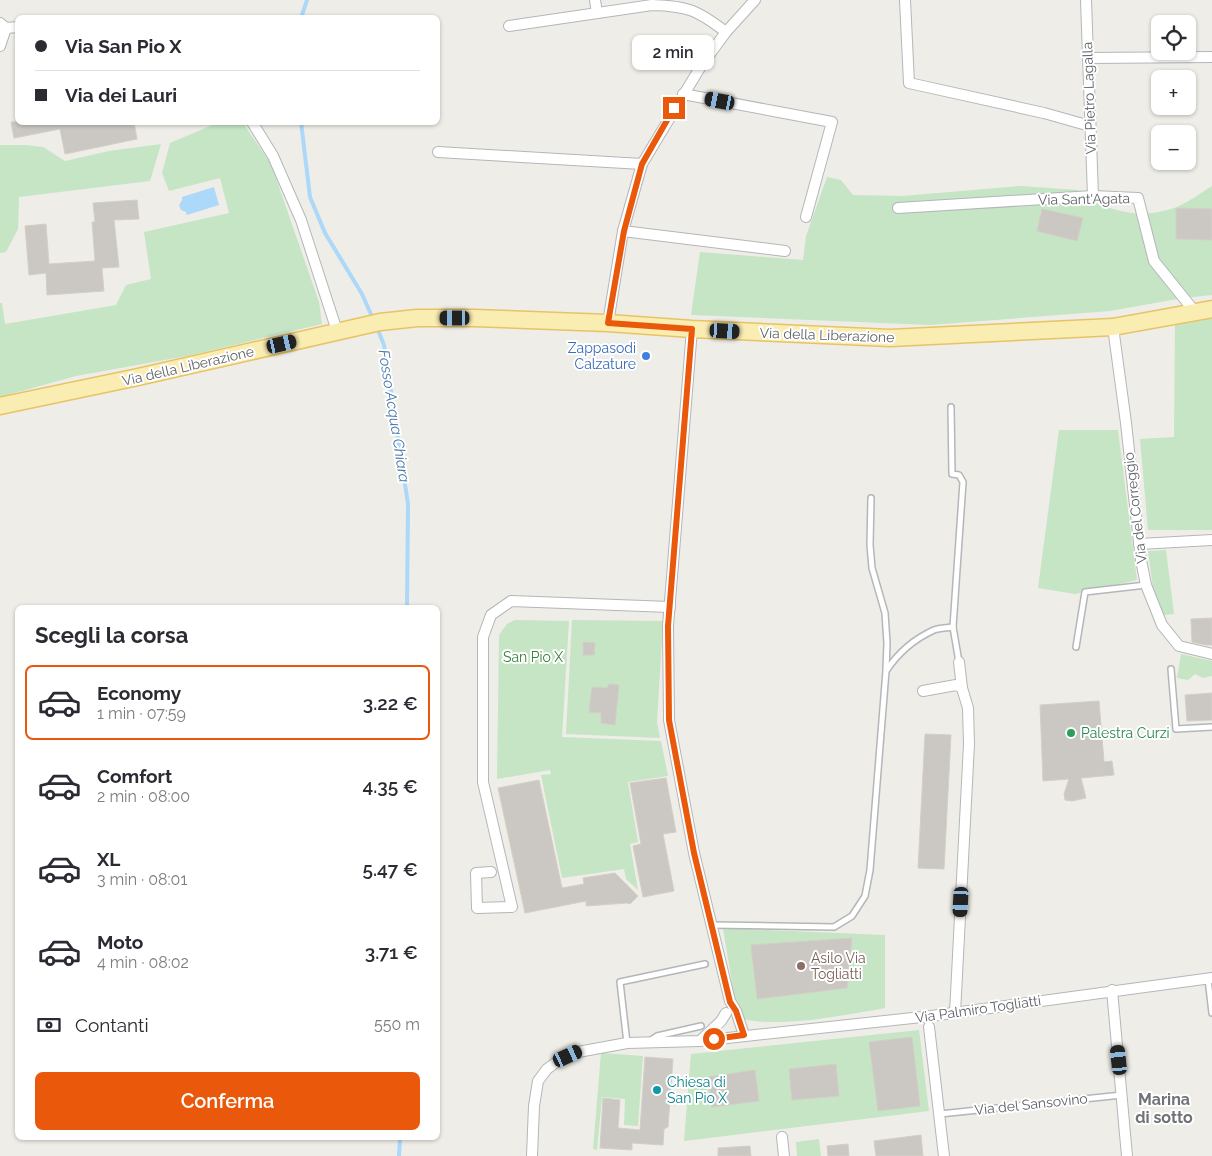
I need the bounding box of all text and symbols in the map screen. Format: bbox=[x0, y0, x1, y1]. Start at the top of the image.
map controls bbox=[1151, 15, 1196, 170]
button: locate bbox=[1151, 15, 1196, 60]
text: Via San Pio X bbox=[65, 35, 182, 57]
callout: 2 min bbox=[633, 36, 715, 70]
street label: Via Pietro Lagalla bbox=[1079, 42, 1099, 154]
text: 2 min bbox=[653, 43, 694, 62]
button: + bbox=[1151, 70, 1196, 115]
text: Via dei Lauri bbox=[65, 84, 177, 106]
car bbox=[703, 91, 736, 111]
route end bbox=[663, 97, 685, 119]
button: − bbox=[1151, 125, 1196, 170]
street label: Via Sant'Agata bbox=[1038, 190, 1130, 208]
car bbox=[440, 311, 470, 326]
car bbox=[709, 323, 740, 339]
street label: Via della Liberazione bbox=[759, 325, 895, 345]
car bbox=[265, 333, 298, 355]
place label: Zappasodi Calzature bbox=[568, 340, 636, 372]
street label: Via della Liberazione bbox=[121, 343, 255, 389]
water label: Fosso Acqua Chiara bbox=[375, 348, 413, 484]
marker: Zappasodi Calzature bbox=[640, 350, 652, 362]
street label: Via del Correggio bbox=[1120, 451, 1150, 565]
text: Scegli la corsa bbox=[35, 622, 188, 648]
park label: San Pio X bbox=[503, 649, 563, 665]
icon: car bbox=[37, 680, 82, 725]
text: Economy bbox=[97, 682, 181, 704]
text: 3.22 € bbox=[363, 692, 418, 714]
text: 1 min · 07:59 bbox=[97, 704, 186, 723]
place label: Palestra Curzi bbox=[1081, 725, 1170, 741]
marker: Palestra Curzi bbox=[1065, 727, 1077, 739]
icon: car bbox=[37, 763, 82, 808]
text: Comfort bbox=[97, 765, 172, 787]
text: 4.35 € bbox=[363, 775, 418, 797]
text: 2 min · 08:00 bbox=[97, 787, 190, 806]
icon: car bbox=[37, 846, 82, 891]
text: XL bbox=[97, 848, 120, 870]
text: 5.47 € bbox=[363, 858, 418, 880]
text: 3 min · 08:01 bbox=[97, 870, 187, 889]
car bbox=[952, 887, 969, 917]
icon: car bbox=[37, 929, 82, 974]
text: Moto bbox=[97, 931, 143, 953]
text: 3.71 € bbox=[365, 941, 418, 963]
place label: Asilo Via Togliatti bbox=[811, 950, 866, 982]
text: 4 min · 08:02 bbox=[97, 953, 189, 972]
marker: Asilo Via Togliatti bbox=[795, 960, 807, 972]
street label: Via Palmiro Togliatti bbox=[914, 992, 1042, 1026]
icon: cash bbox=[35, 1011, 63, 1039]
text: Contanti bbox=[75, 1014, 149, 1036]
text: 550 m bbox=[374, 1015, 420, 1034]
route start bbox=[703, 1028, 725, 1050]
car bbox=[551, 1043, 584, 1069]
car bbox=[1109, 1044, 1128, 1076]
button: Conferma bbox=[35, 1072, 420, 1130]
place label: Chiesa di San Pio X bbox=[667, 1074, 727, 1106]
marker: Chiesa di San Pio X bbox=[651, 1084, 663, 1096]
street label: Via del Sansovino bbox=[974, 1090, 1088, 1118]
district label: Marina di sotto bbox=[1135, 1090, 1193, 1127]

